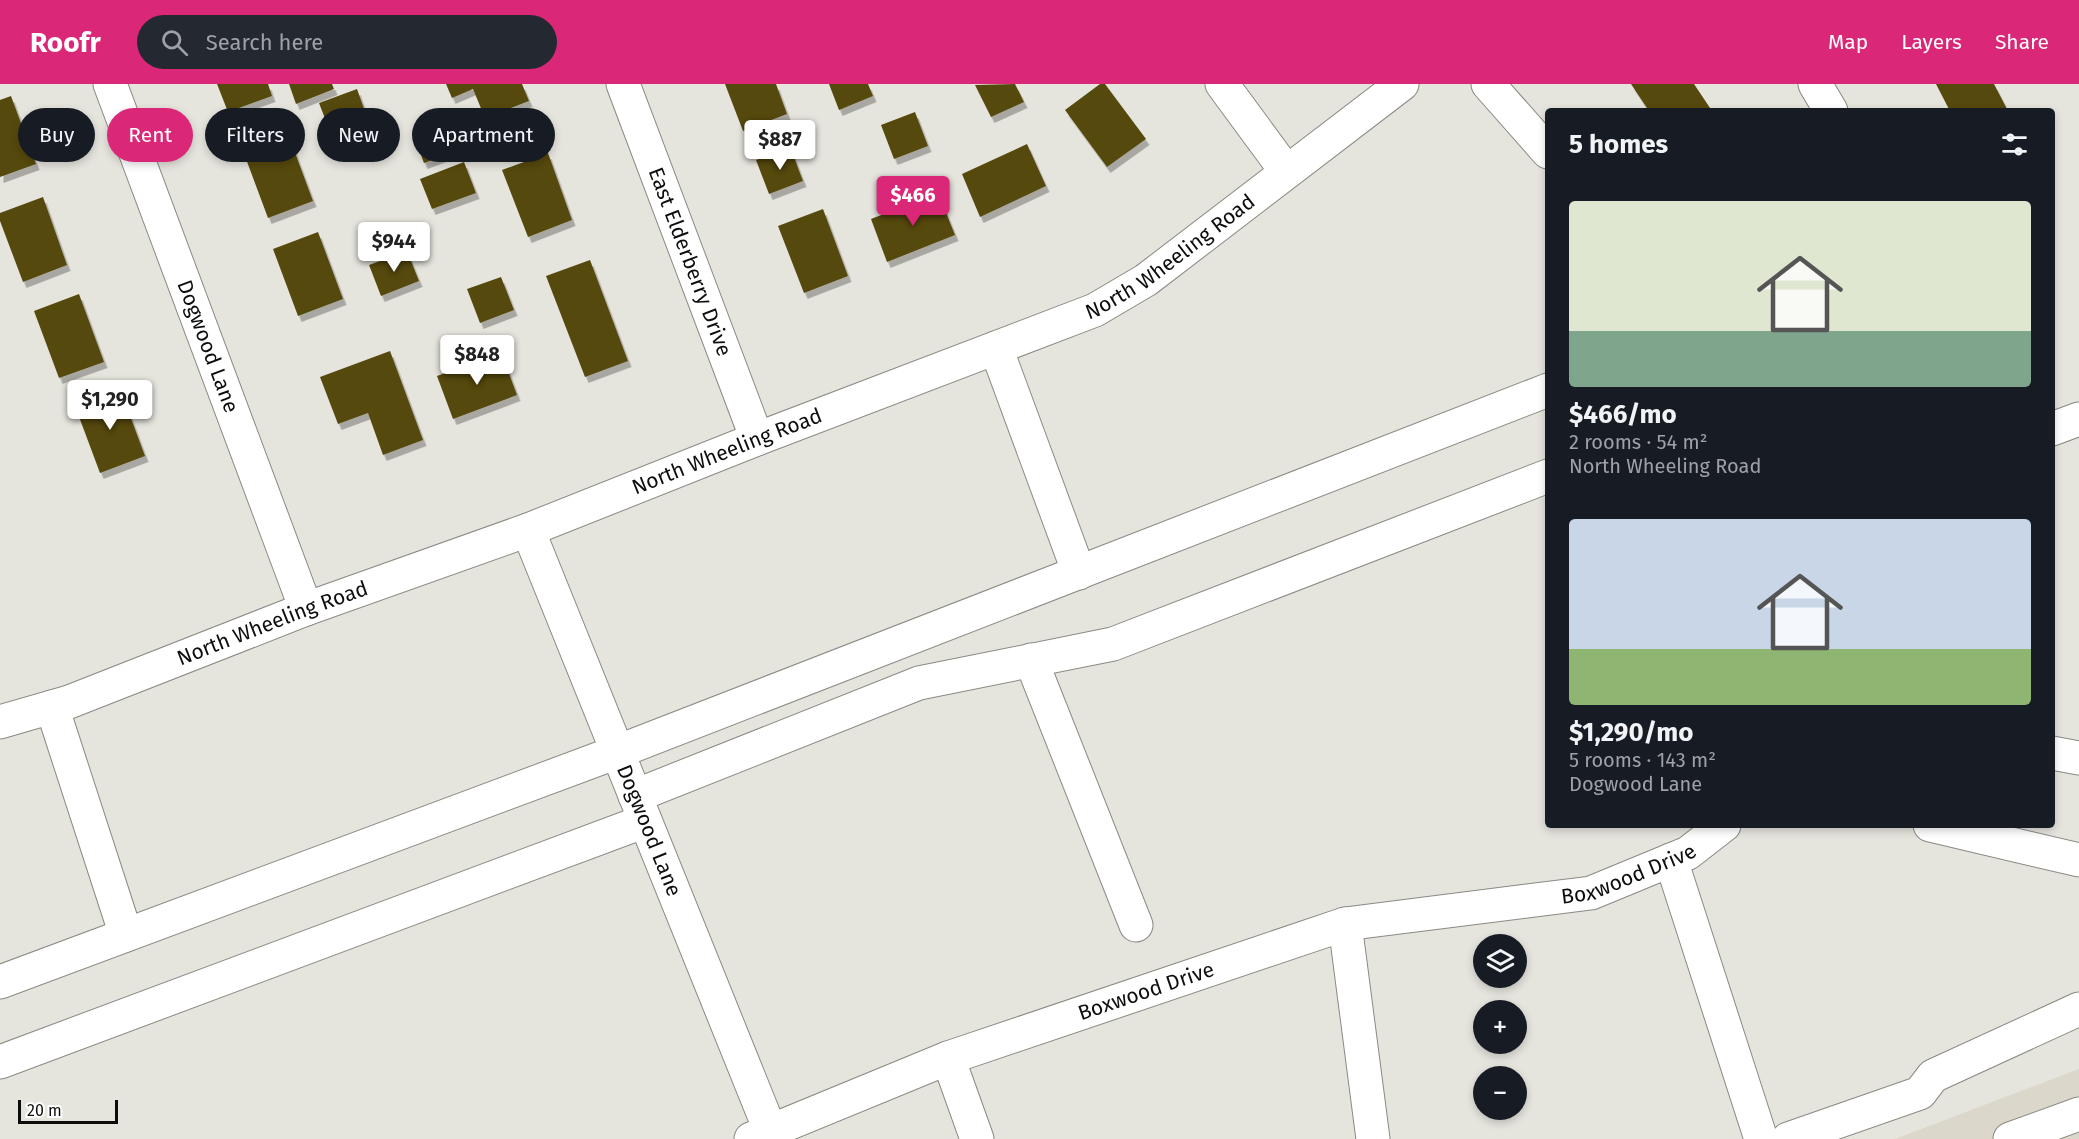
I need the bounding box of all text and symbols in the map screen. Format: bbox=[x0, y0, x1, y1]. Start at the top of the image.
search box bbox=[137, 15, 557, 69]
text: Roofr bbox=[30, 26, 101, 59]
icon: search bbox=[158, 26, 191, 59]
text: Search here bbox=[206, 29, 323, 56]
text: Map bbox=[1828, 29, 1868, 55]
text: Layers bbox=[1901, 29, 1962, 55]
text: Share bbox=[1995, 29, 2049, 55]
chip: Buy bbox=[18, 108, 95, 162]
chip: Rent bbox=[107, 108, 193, 162]
chip: Filters bbox=[205, 108, 305, 162]
chip: New bbox=[317, 108, 400, 162]
chip: Apartment bbox=[412, 108, 555, 162]
pin: $887 bbox=[744, 120, 816, 171]
text: $887 bbox=[758, 127, 802, 151]
icon: filters bbox=[1998, 128, 2031, 161]
text: 5 homes bbox=[1569, 129, 1668, 160]
street label: East Elderberry Drive bbox=[643, 164, 738, 360]
pin: $466 bbox=[877, 176, 949, 227]
text: $466 bbox=[891, 183, 935, 207]
street label: North Wheeling Road bbox=[1082, 188, 1260, 325]
pin: $944 bbox=[358, 222, 430, 273]
text: $944 bbox=[372, 229, 416, 253]
icon: home bbox=[1746, 240, 1854, 348]
street label: Dogwood Lane bbox=[171, 276, 245, 416]
pin: $848 bbox=[441, 335, 513, 386]
text: $848 bbox=[454, 342, 500, 366]
pin: $1,290 bbox=[61, 380, 159, 431]
text: $1,290 bbox=[81, 387, 139, 411]
text: $466/mo bbox=[1569, 399, 1677, 430]
street label: North Wheeling Road bbox=[628, 402, 826, 500]
text: 2 rooms · 54 m² bbox=[1569, 430, 1708, 454]
text: North Wheeling Road bbox=[1569, 454, 1761, 478]
icon: home bbox=[1746, 558, 1854, 666]
street label: North Wheeling Road bbox=[173, 575, 371, 671]
text: $1,290/mo bbox=[1569, 717, 1694, 748]
text: 5 rooms · 143 m² bbox=[1569, 748, 1716, 772]
street label: Dogwood Lane bbox=[611, 761, 687, 900]
text: Dogwood Lane bbox=[1569, 772, 1702, 796]
street label: Boxwood Drive bbox=[1560, 838, 1702, 910]
map controls bbox=[1473, 934, 1527, 1120]
button: layers bbox=[1473, 934, 1527, 988]
street label: Boxwood Drive bbox=[1075, 956, 1217, 1026]
button: + bbox=[1473, 1000, 1527, 1054]
button: − bbox=[1473, 1066, 1527, 1120]
scale bar bbox=[18, 1097, 118, 1124]
text: 20 m bbox=[27, 1101, 62, 1120]

